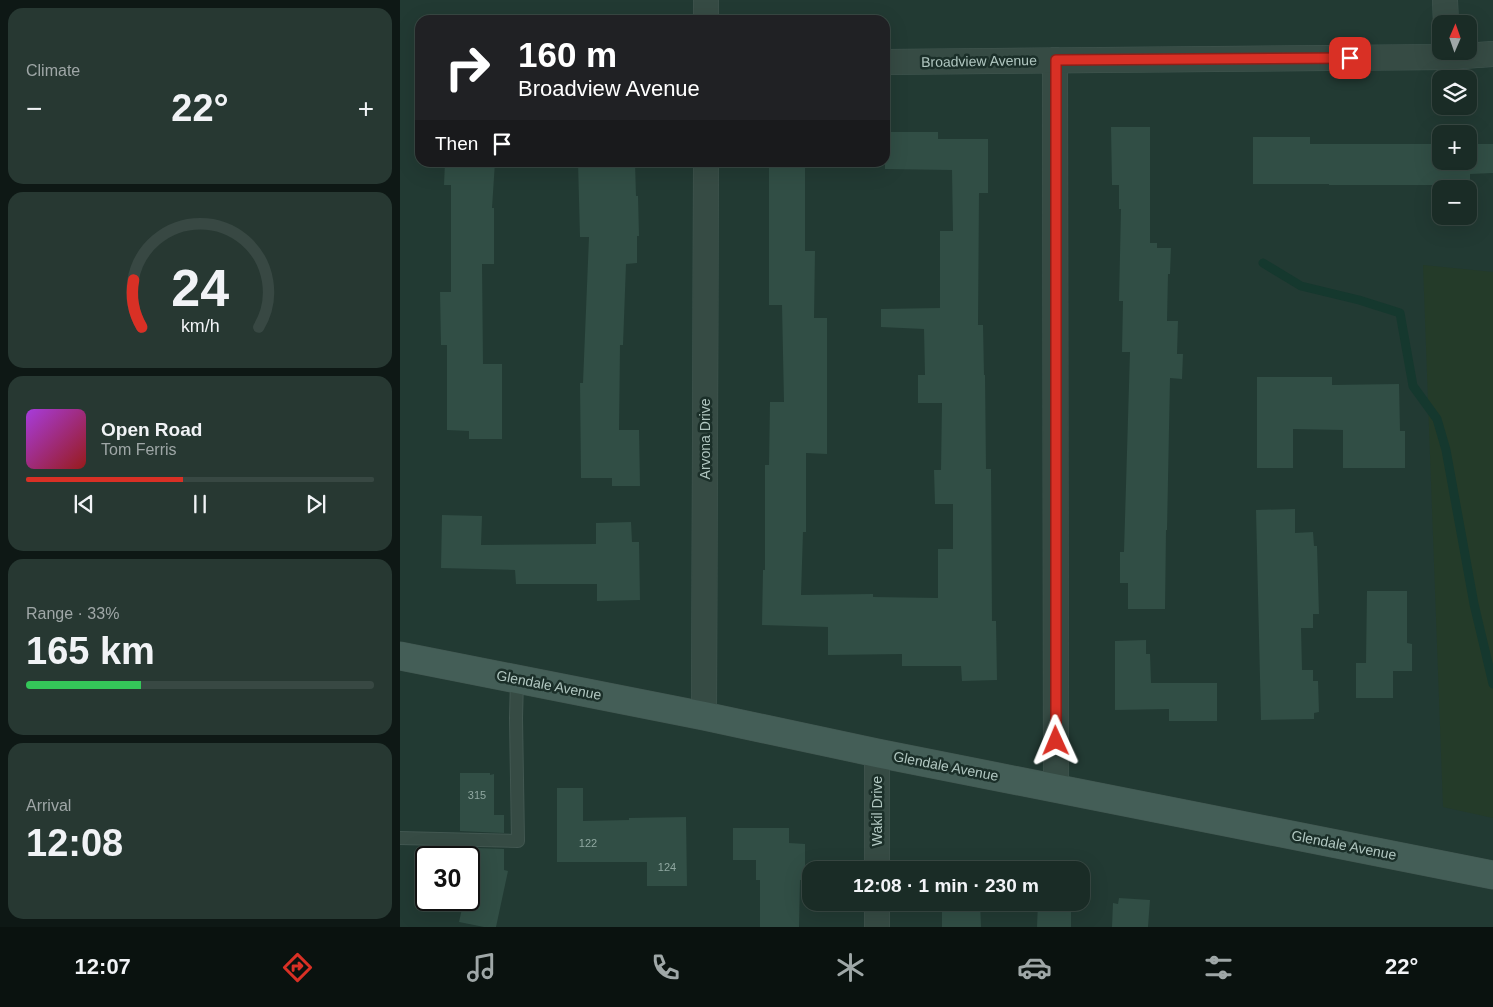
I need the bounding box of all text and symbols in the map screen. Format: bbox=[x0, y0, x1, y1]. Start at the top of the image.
north arrow bbox=[1432, 15, 1478, 60]
map controls bbox=[1432, 15, 1477, 225]
icon: right bbox=[435, 35, 500, 100]
text: 160 m bbox=[518, 35, 617, 74]
pin bbox=[1329, 37, 1371, 79]
icon: arrive bbox=[1336, 44, 1364, 72]
street label: Broadview Avenue bbox=[921, 52, 1037, 70]
text: Climate bbox=[26, 62, 80, 79]
button: layers bbox=[1432, 70, 1477, 115]
text: Broadview Avenue bbox=[518, 76, 700, 101]
text: 22° bbox=[171, 87, 229, 129]
text: − bbox=[26, 93, 42, 124]
text: + bbox=[358, 93, 374, 124]
button: + bbox=[1432, 125, 1477, 170]
icon: arrive bbox=[488, 130, 516, 158]
text: Then bbox=[435, 133, 478, 154]
button: − bbox=[1432, 180, 1477, 225]
text: 24 bbox=[171, 259, 229, 317]
text: km/h bbox=[181, 316, 219, 336]
street label: Arvona Drive bbox=[697, 398, 713, 479]
text: Open Road bbox=[101, 419, 202, 440]
text: Tom Ferris bbox=[101, 441, 177, 458]
icon: previous bbox=[70, 490, 98, 518]
icon: pause bbox=[186, 490, 214, 518]
icon: next bbox=[302, 490, 330, 518]
text: Range · 33% bbox=[26, 605, 119, 622]
text: 165 km bbox=[26, 630, 155, 672]
street label: Glendale Avenue bbox=[495, 667, 603, 703]
position arrow bbox=[1029, 714, 1081, 766]
street label: Glendale Avenue bbox=[892, 748, 1000, 784]
street label: Wakil Drive bbox=[869, 776, 885, 846]
house number: 315 bbox=[468, 789, 486, 801]
text: Arrival bbox=[26, 797, 71, 814]
text: 12:08 bbox=[26, 822, 123, 864]
street label: Glendale Avenue bbox=[1290, 827, 1398, 863]
house number: 122 bbox=[579, 837, 597, 849]
speed limit sign: 30 bbox=[415, 846, 480, 911]
house number: 124 bbox=[658, 861, 676, 873]
text: 12:08 · 1 min · 230 m bbox=[853, 875, 1039, 896]
icon: directions bbox=[280, 950, 315, 985]
icon: music bbox=[464, 950, 499, 985]
icon: phone bbox=[648, 950, 683, 985]
icon: climate bbox=[833, 950, 868, 985]
icon: car bbox=[1017, 950, 1052, 985]
icon: filters bbox=[1201, 950, 1236, 985]
text: 12:07 bbox=[75, 954, 131, 979]
text: 22° bbox=[1385, 954, 1418, 979]

